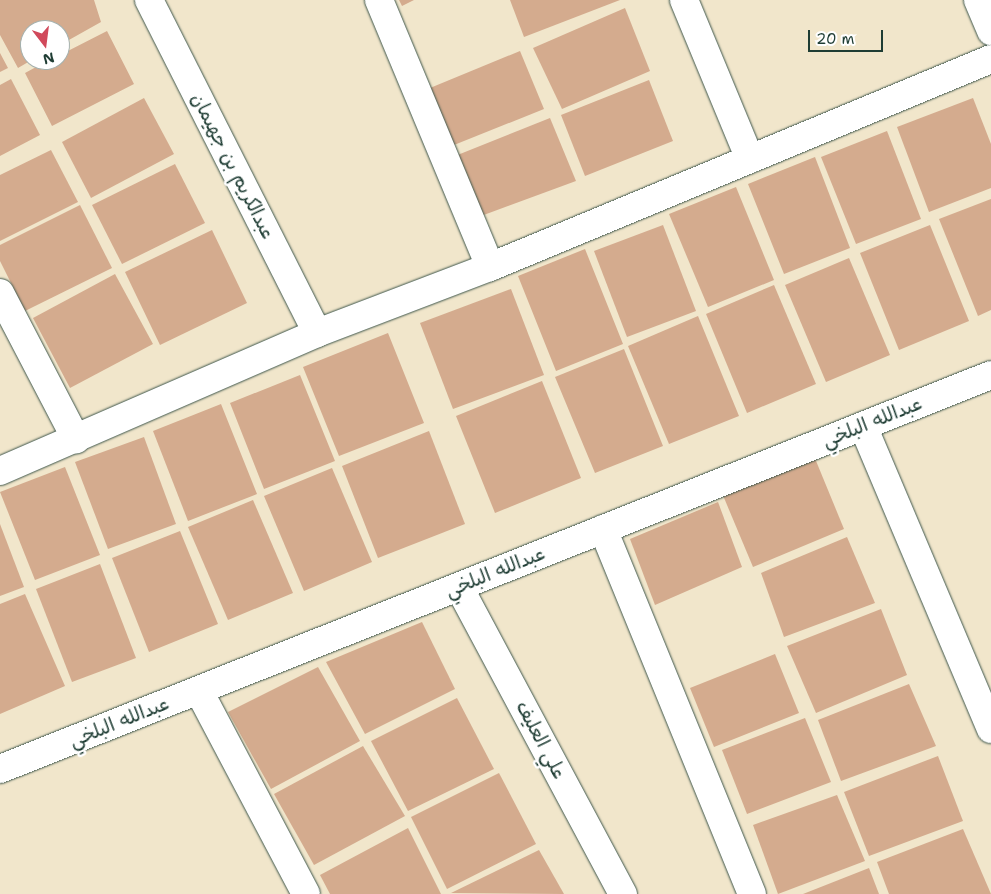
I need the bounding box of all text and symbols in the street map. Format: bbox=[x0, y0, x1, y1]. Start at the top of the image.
north arrow bbox=[20, 20, 70, 70]
scale bar bbox=[811, 20, 886, 52]
text: 20 m bbox=[816, 29, 855, 49]
text: N bbox=[41, 48, 56, 69]
street label: عبدالكريم بن جهيمان bbox=[186, 89, 280, 243]
street label: عبدالله البلخي bbox=[819, 392, 925, 452]
street label: عبدالله البلخي bbox=[442, 542, 548, 602]
street label: عبدالله البلخي bbox=[66, 692, 172, 752]
street label: علي العليف bbox=[511, 697, 571, 783]

